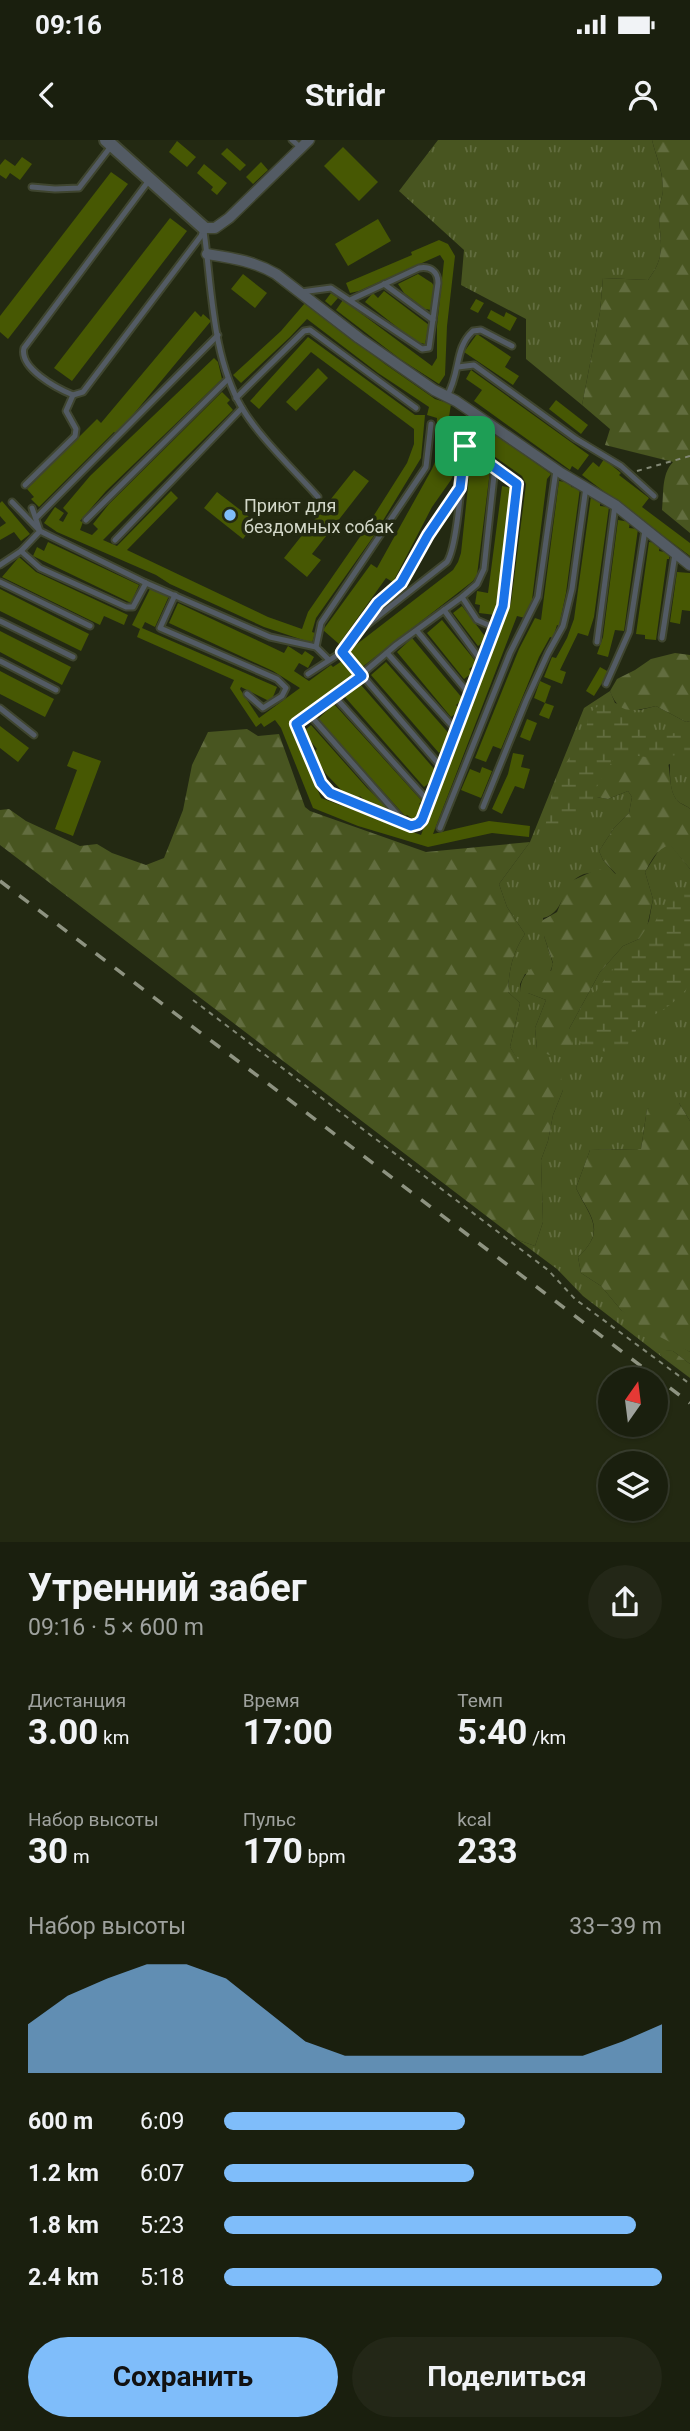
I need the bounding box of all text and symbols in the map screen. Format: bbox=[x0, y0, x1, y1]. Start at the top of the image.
text: 09:16 bbox=[35, 10, 102, 40]
icon: back bbox=[28, 76, 66, 114]
text: Stridr bbox=[305, 76, 385, 114]
icon: person bbox=[624, 76, 662, 114]
pin bbox=[435, 416, 495, 476]
icon: arrive bbox=[446, 427, 484, 465]
place label: Приют для бездомных собак bbox=[244, 495, 394, 537]
marker: Приют для бездомных собак bbox=[222, 507, 238, 523]
north arrow bbox=[598, 1367, 668, 1437]
map controls bbox=[598, 1367, 668, 1521]
button: layers bbox=[598, 1451, 668, 1521]
button: share bbox=[588, 1565, 662, 1639]
text: Утренний забег bbox=[28, 1566, 307, 1610]
text: 09:16 · 5 × 600 m bbox=[28, 1614, 204, 1641]
text: Дистанция bbox=[28, 1689, 126, 1712]
text: Время bbox=[243, 1689, 300, 1712]
text: Темп bbox=[457, 1689, 503, 1712]
text: 3.00 bbox=[28, 1712, 98, 1753]
text: 17:00 bbox=[243, 1712, 333, 1753]
text: 5:40 bbox=[457, 1712, 527, 1753]
text: km bbox=[98, 1726, 129, 1749]
text: /km bbox=[527, 1726, 566, 1749]
text: Набор высоты bbox=[28, 1808, 159, 1831]
text: Пульс bbox=[243, 1808, 296, 1831]
text: kcal bbox=[457, 1808, 492, 1831]
text: 30 bbox=[28, 1831, 68, 1872]
text: 170 bbox=[243, 1831, 303, 1872]
text: 233 bbox=[457, 1831, 518, 1872]
text: m bbox=[68, 1845, 90, 1868]
text: bpm bbox=[303, 1845, 346, 1868]
text: Набор высоты bbox=[28, 1913, 186, 1940]
text: 33–39 m bbox=[569, 1913, 662, 1940]
text: 600 m bbox=[28, 2108, 93, 2135]
text: 6:09 bbox=[140, 2108, 184, 2135]
text: 1.2 km bbox=[28, 2160, 99, 2187]
text: 6:07 bbox=[140, 2160, 184, 2187]
text: 1.8 km bbox=[28, 2212, 99, 2239]
text: 5:23 bbox=[140, 2212, 184, 2239]
text: 2.4 km bbox=[28, 2264, 99, 2291]
text: 5:18 bbox=[140, 2264, 184, 2291]
button: Сохранить bbox=[28, 2337, 338, 2417]
button: Поделиться bbox=[352, 2337, 662, 2417]

